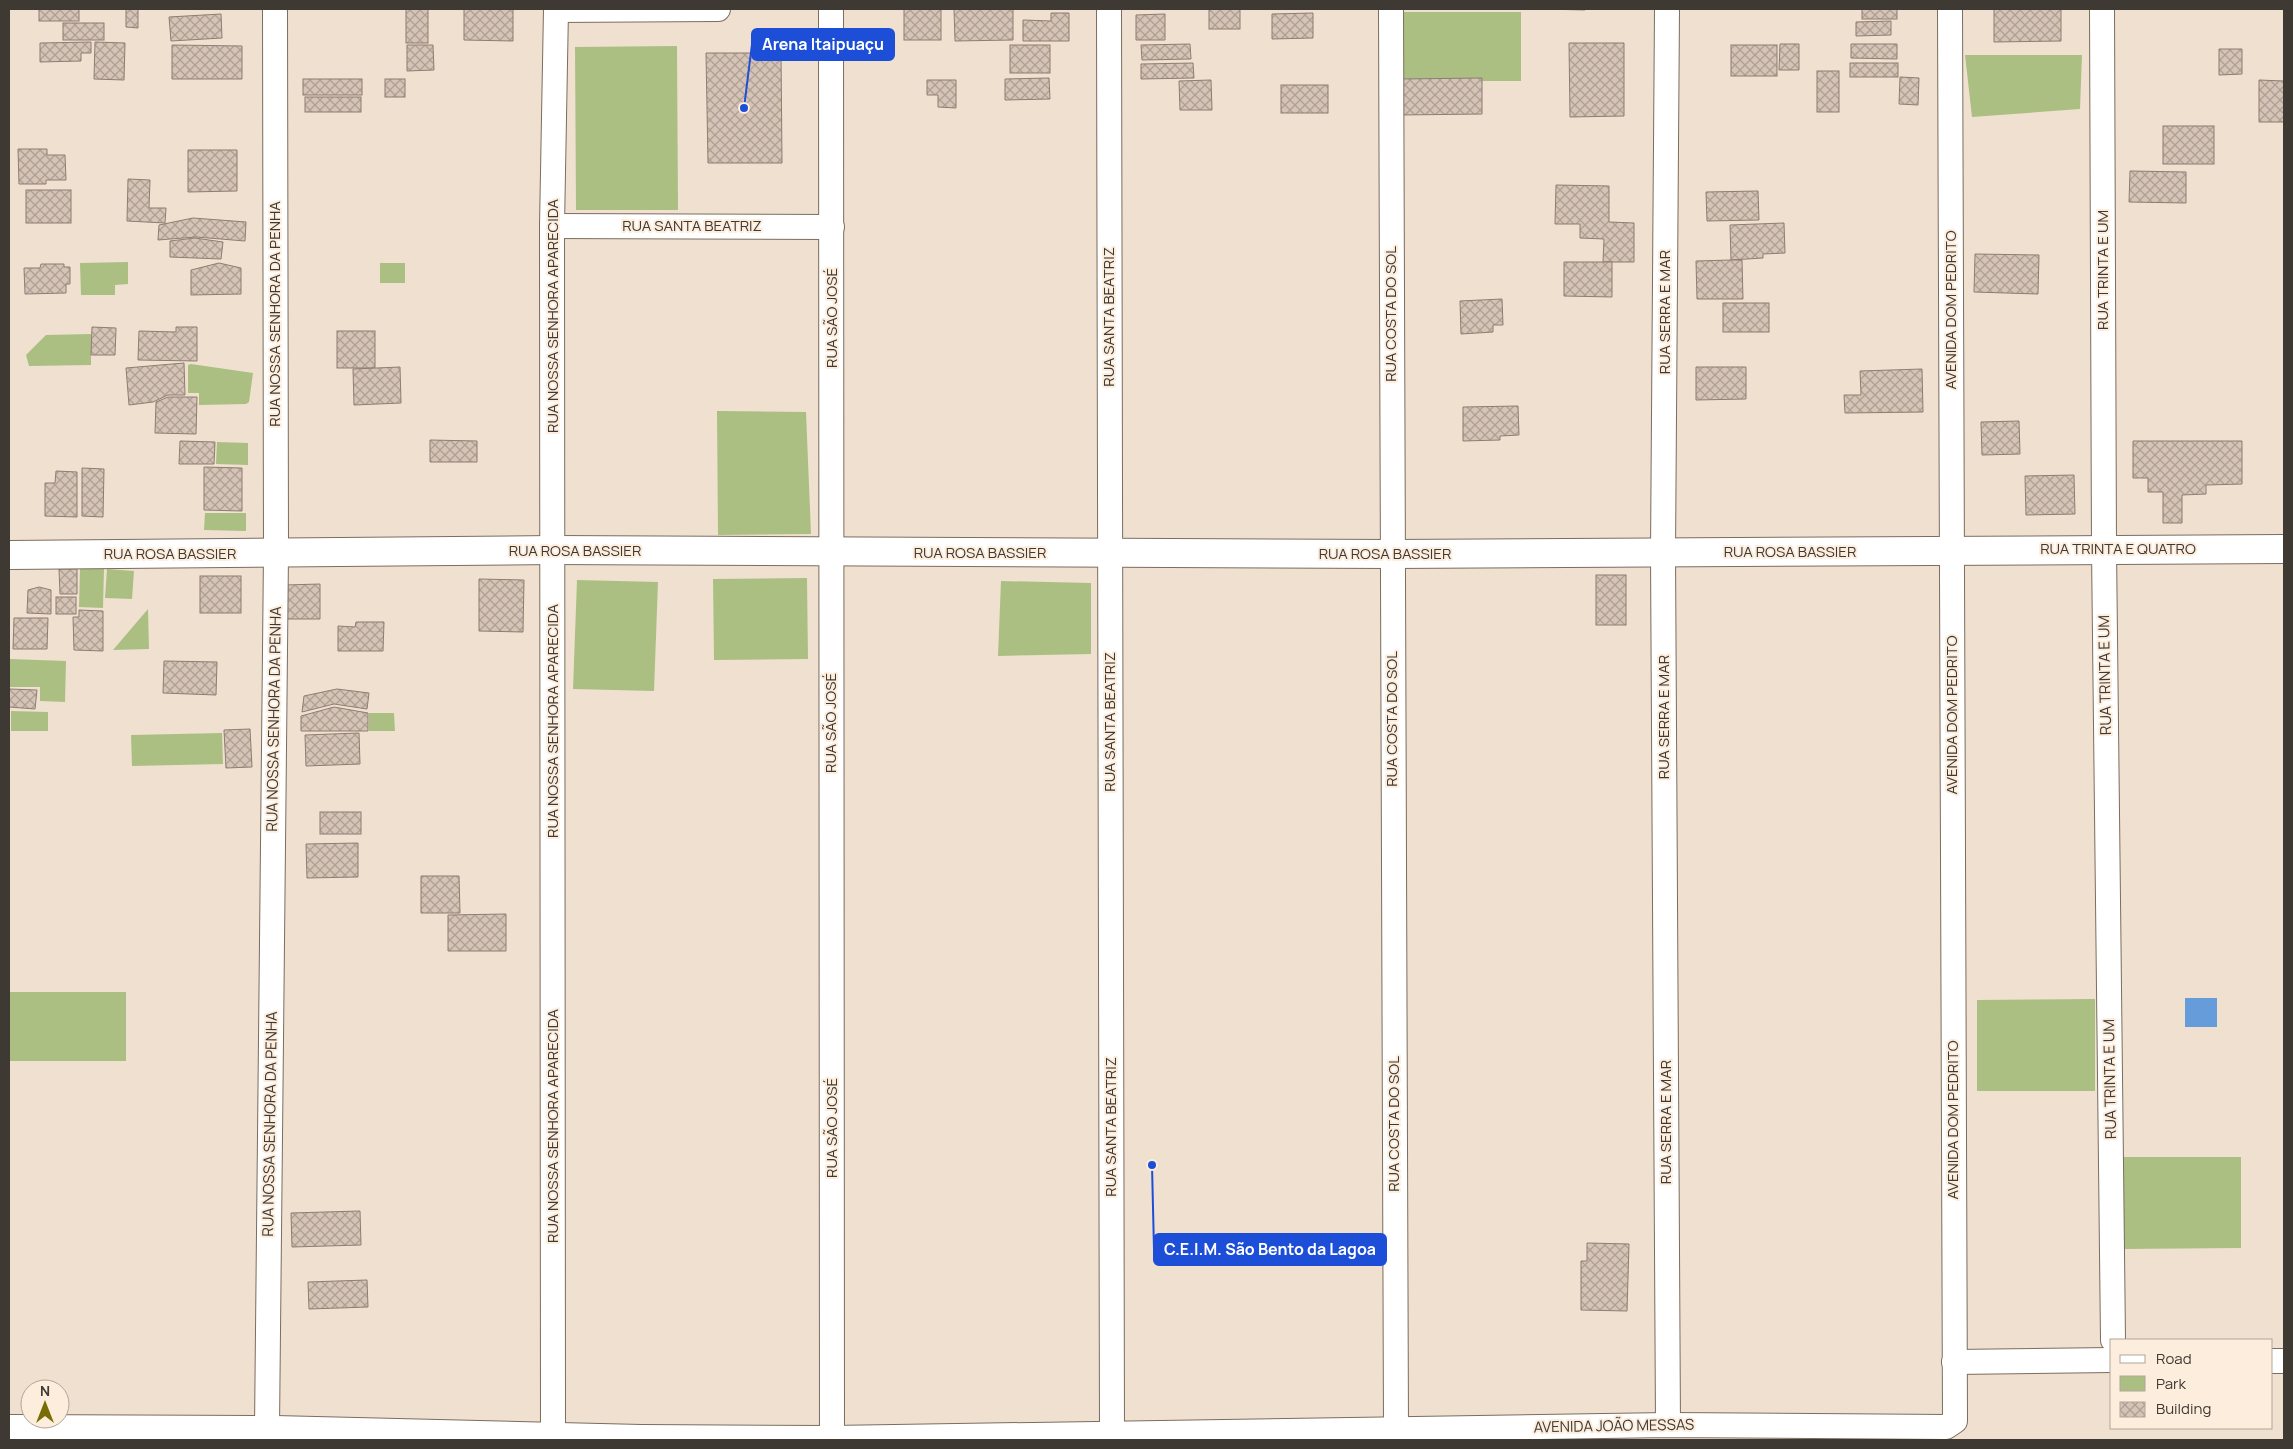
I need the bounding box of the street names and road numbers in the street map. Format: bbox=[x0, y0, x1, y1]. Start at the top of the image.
street label: RUA NOSSA SENHORA APARECIDA bbox=[542, 199, 563, 433]
street label: RUA NOSSA SENHORA DA PENHA bbox=[264, 201, 285, 427]
street label: RUA TRINTA E UM bbox=[2092, 210, 2113, 330]
street label: RUA SANTA BEATRIZ bbox=[622, 215, 762, 236]
street label: AVENIDA DOM PEDRITO bbox=[1940, 230, 1961, 390]
street label: RUA COSTA DO SOL bbox=[1380, 246, 1401, 382]
street label: RUA SANTA BEATRIZ bbox=[1098, 247, 1119, 387]
street label: RUA SERRA E MAR bbox=[1654, 250, 1675, 374]
street label: RUA SÃO JOSÉ bbox=[821, 268, 842, 368]
street label: RUA TRINTA E QUATRO bbox=[2040, 538, 2196, 559]
street label: RUA ROSA BASSIER bbox=[509, 540, 641, 561]
street label: RUA ROSA BASSIER bbox=[1724, 541, 1856, 562]
street label: RUA ROSA BASSIER bbox=[914, 542, 1046, 563]
street label: RUA ROSA BASSIER bbox=[104, 543, 236, 564]
street label: RUA ROSA BASSIER bbox=[1319, 543, 1451, 564]
street label: RUA NOSSA SENHORA APARECIDA bbox=[542, 604, 563, 838]
street label: RUA NOSSA SENHORA DA PENHA bbox=[261, 606, 286, 832]
street label: RUA TRINTA E UM bbox=[2093, 615, 2116, 735]
street label: AVENIDA DOM PEDRITO bbox=[1941, 635, 1962, 795]
street label: RUA COSTA DO SOL bbox=[1381, 651, 1402, 787]
street label: RUA SANTA BEATRIZ bbox=[1099, 652, 1120, 792]
street label: RUA SERRA E MAR bbox=[1653, 655, 1674, 779]
street label: RUA SÃO JOSÉ bbox=[820, 673, 841, 773]
street label: RUA NOSSA SENHORA APARECIDA bbox=[542, 1009, 563, 1243]
street label: RUA NOSSA SENHORA DA PENHA bbox=[257, 1011, 282, 1237]
street label: RUA TRINTA E UM bbox=[2098, 1019, 2121, 1139]
street label: AVENIDA DOM PEDRITO bbox=[1942, 1040, 1963, 1200]
street label: RUA COSTA DO SOL bbox=[1383, 1056, 1404, 1192]
street label: RUA SANTA BEATRIZ bbox=[1100, 1057, 1121, 1197]
street label: RUA SERRA E MAR bbox=[1655, 1060, 1676, 1184]
street label: RUA SÃO JOSÉ bbox=[821, 1078, 842, 1178]
street label: AVENIDA JOÃO MESSAS bbox=[1534, 1414, 1694, 1437]

